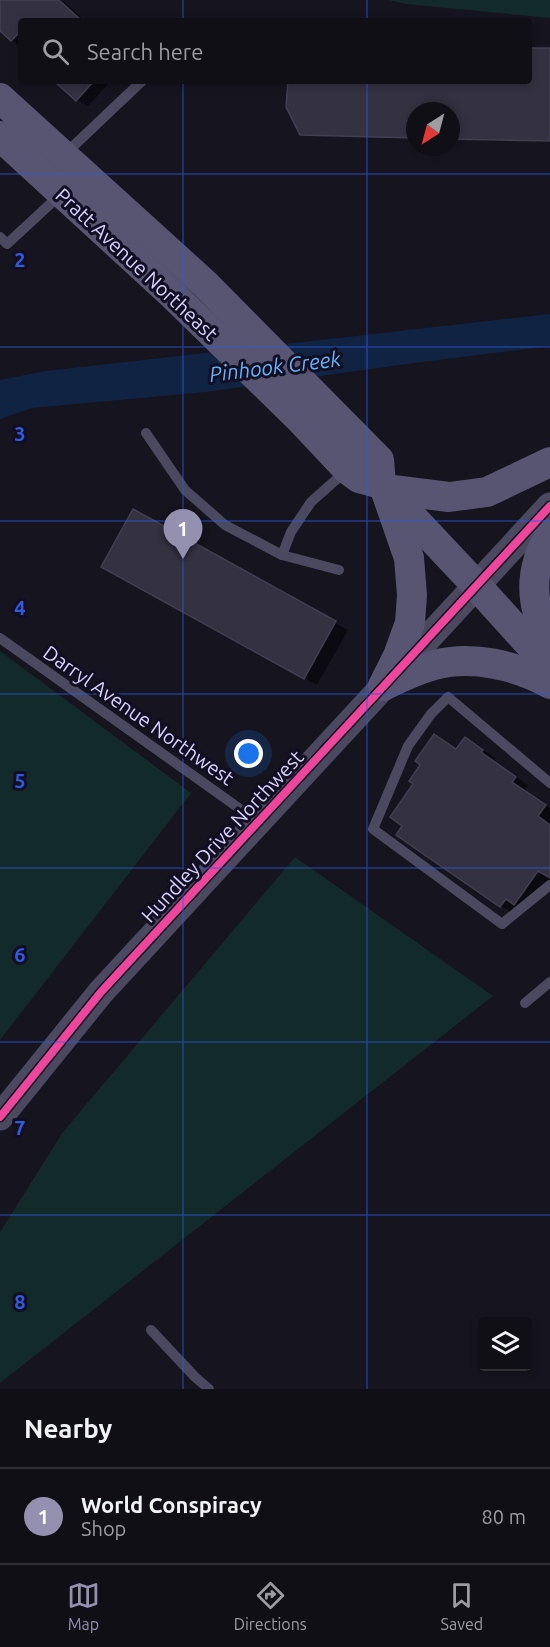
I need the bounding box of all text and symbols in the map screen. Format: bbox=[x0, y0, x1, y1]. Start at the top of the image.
search box bbox=[18, 18, 532, 84]
icon: search bbox=[39, 35, 72, 68]
text: Search here bbox=[87, 39, 203, 64]
north arrow bbox=[406, 102, 460, 156]
street label: Pratt Avenue Northeast bbox=[51, 183, 223, 345]
text: 2 bbox=[14, 248, 26, 271]
water label: Pinhook Creek bbox=[208, 346, 342, 386]
text: 3 bbox=[14, 422, 26, 445]
pin: 1 bbox=[164, 510, 202, 559]
text: 4 bbox=[14, 596, 26, 619]
street label: Darryl Avenue Northwest bbox=[39, 640, 239, 790]
your location bbox=[234, 739, 263, 768]
street label: Hundley Drive Northwest bbox=[136, 745, 308, 927]
text: 5 bbox=[14, 769, 26, 792]
text: 6 bbox=[14, 943, 26, 966]
text: 7 bbox=[14, 1116, 26, 1139]
text: 8 bbox=[14, 1290, 26, 1313]
map controls bbox=[478, 1317, 532, 1371]
button: layers bbox=[478, 1317, 532, 1371]
text: Nearby bbox=[24, 1414, 112, 1443]
text: World Conspiracy bbox=[81, 1492, 262, 1517]
text: 1 bbox=[38, 1505, 49, 1528]
text: 80 m bbox=[482, 1505, 526, 1528]
text: Shop bbox=[81, 1517, 126, 1540]
tab: Map bbox=[67, 1579, 100, 1633]
tab: Directions bbox=[234, 1579, 307, 1633]
tab: Saved bbox=[441, 1579, 483, 1633]

